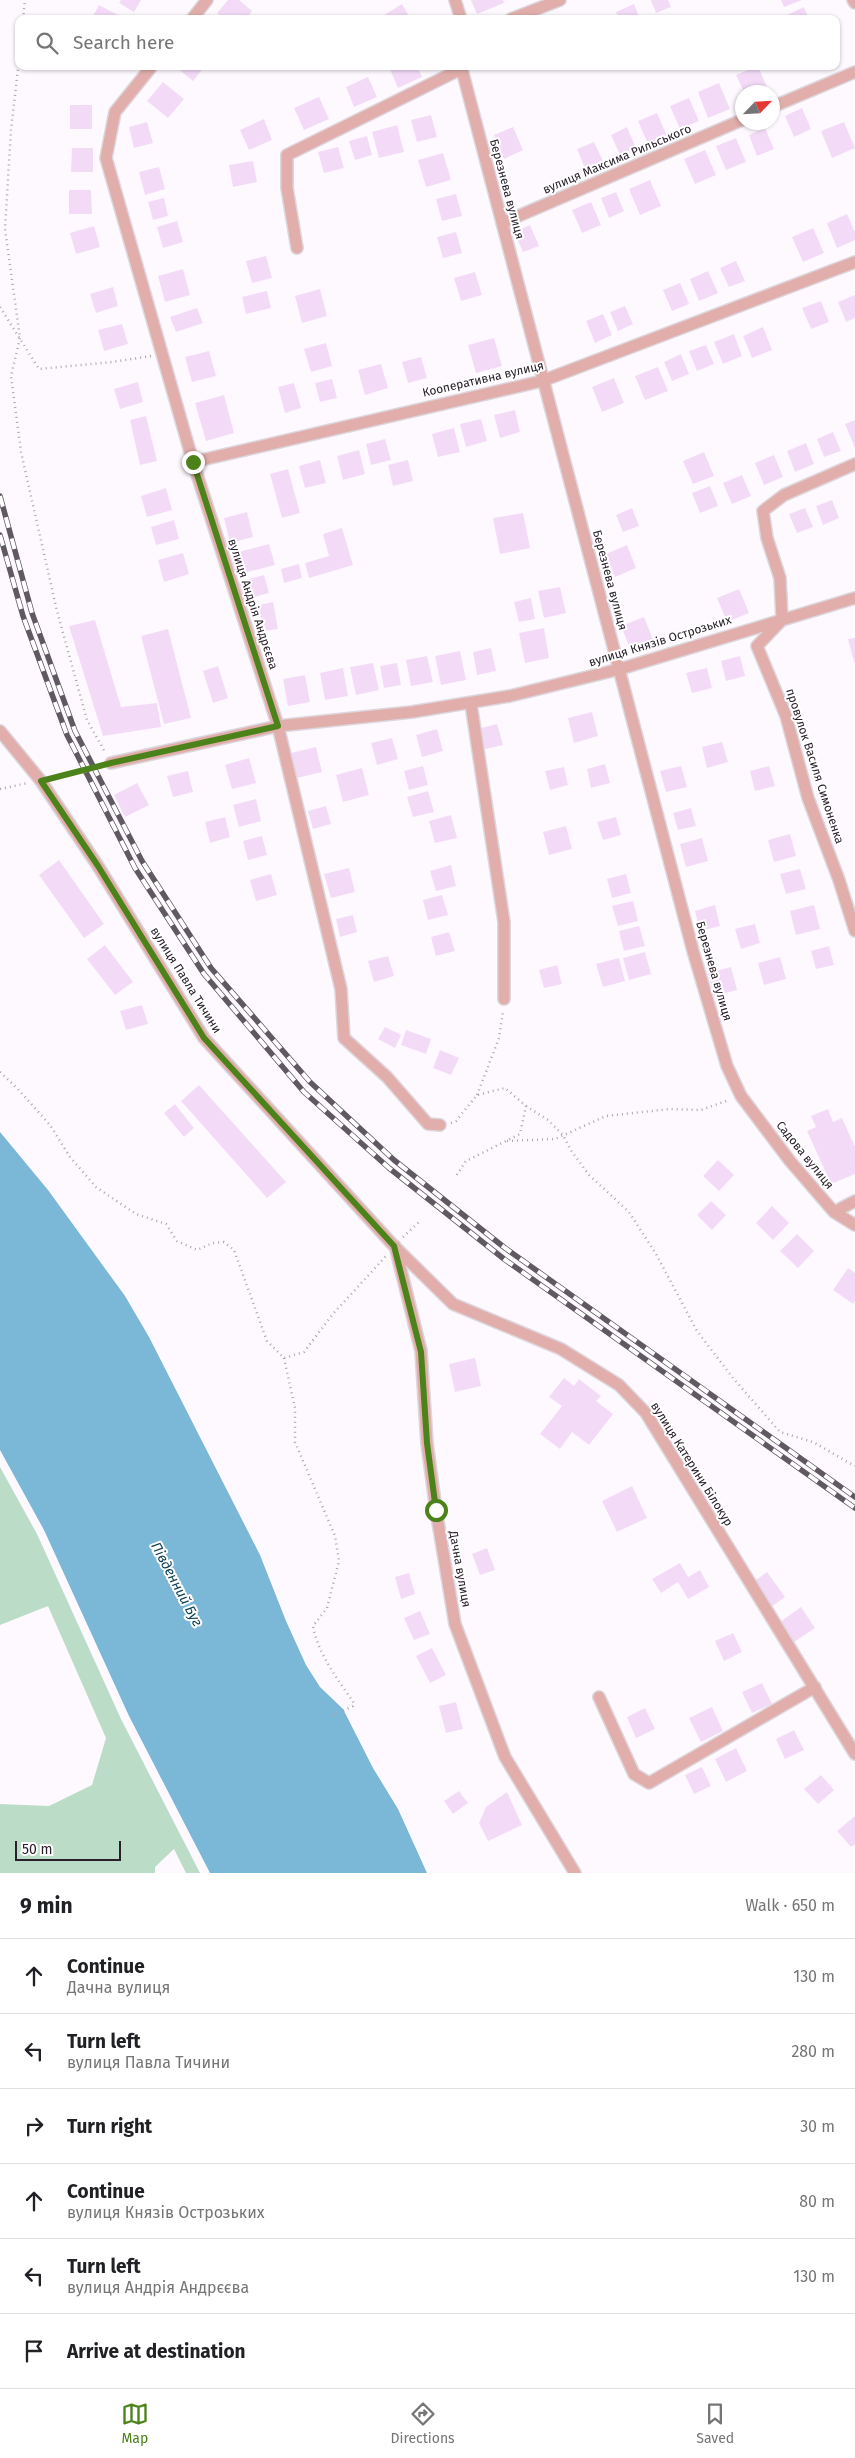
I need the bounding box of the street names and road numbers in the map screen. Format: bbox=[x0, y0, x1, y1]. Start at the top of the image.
street label: вулиця Максима Рильського bbox=[541, 121, 693, 197]
street label: Березнева вулиця bbox=[487, 137, 527, 241]
street label: Кооперативна вулиця bbox=[421, 358, 545, 400]
street label: Березнева вулиця bbox=[590, 528, 630, 632]
street label: вулиця Андрія Андрєєва bbox=[225, 537, 281, 671]
street label: вулиця Князів Острозьких bbox=[587, 613, 733, 669]
street label: провулок Василя Симоненка bbox=[783, 687, 847, 845]
street label: Березнева вулиця bbox=[693, 920, 735, 1022]
street label: вулиця Павла Тичини bbox=[148, 924, 224, 1036]
street label: Садова вулиця bbox=[773, 1118, 837, 1192]
street label: вулиця Катерини Білокур bbox=[648, 1399, 736, 1529]
street label: Дачна вулиця bbox=[446, 1529, 474, 1608]

